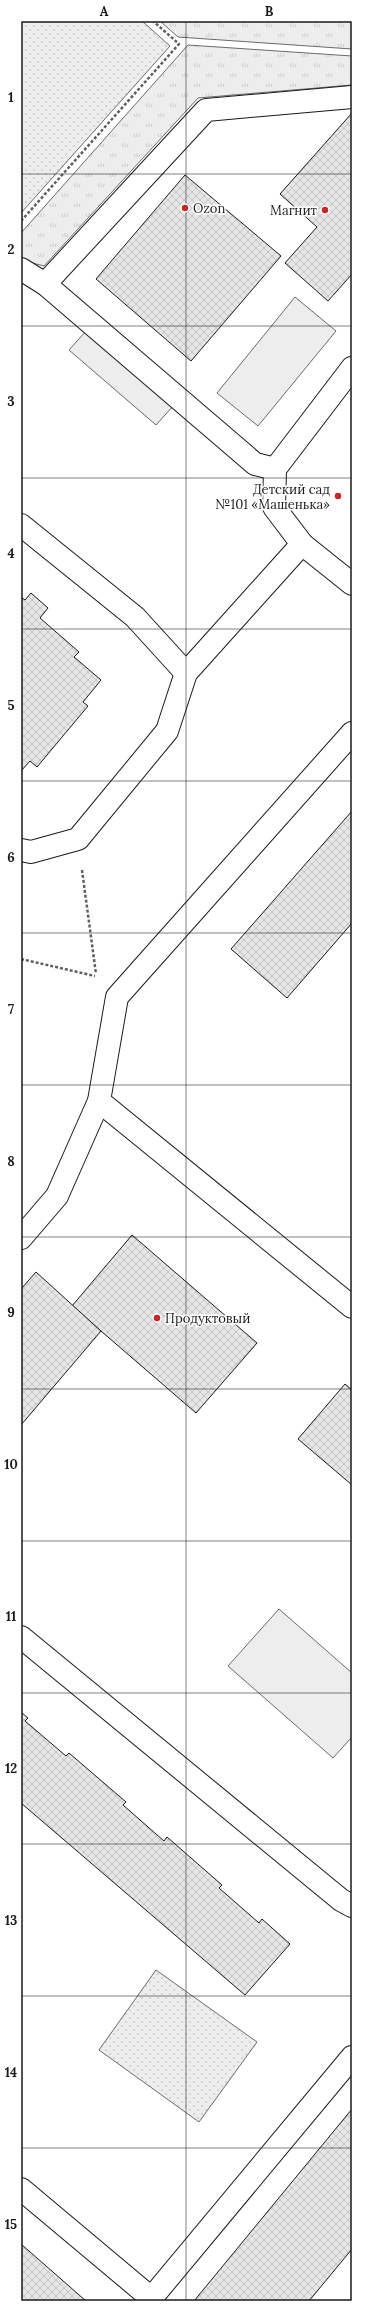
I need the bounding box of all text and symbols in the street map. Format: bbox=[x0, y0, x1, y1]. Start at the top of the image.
text: A bbox=[100, 3, 109, 20]
text: B bbox=[265, 3, 274, 20]
text: 1 bbox=[8, 89, 14, 106]
place label: Ozon bbox=[193, 200, 225, 217]
place label: Магнит bbox=[270, 202, 318, 219]
marker: Ozon bbox=[180, 203, 190, 213]
marker: Магнит bbox=[320, 205, 330, 215]
text: 2 bbox=[8, 241, 15, 258]
text: 3 bbox=[7, 393, 15, 410]
place label: Детский сад №101 «Машенька» bbox=[215, 481, 330, 513]
marker: Детский сад №101 «Машенька» bbox=[333, 491, 343, 501]
text: 4 bbox=[7, 545, 15, 562]
text: 5 bbox=[7, 697, 15, 714]
text: 6 bbox=[7, 849, 15, 866]
text: 7 bbox=[8, 1001, 14, 1018]
text: 8 bbox=[7, 1153, 15, 1170]
text: 9 bbox=[7, 1304, 15, 1321]
place label: Продуктовый bbox=[165, 1310, 250, 1327]
marker: Продуктовый bbox=[152, 1313, 162, 1323]
text: 10 bbox=[4, 1456, 18, 1473]
text: 11 bbox=[6, 1608, 16, 1625]
text: 12 bbox=[5, 1760, 17, 1777]
text: 13 bbox=[5, 1912, 17, 1929]
text: 14 bbox=[5, 2064, 17, 2081]
text: 15 bbox=[5, 2216, 17, 2233]

